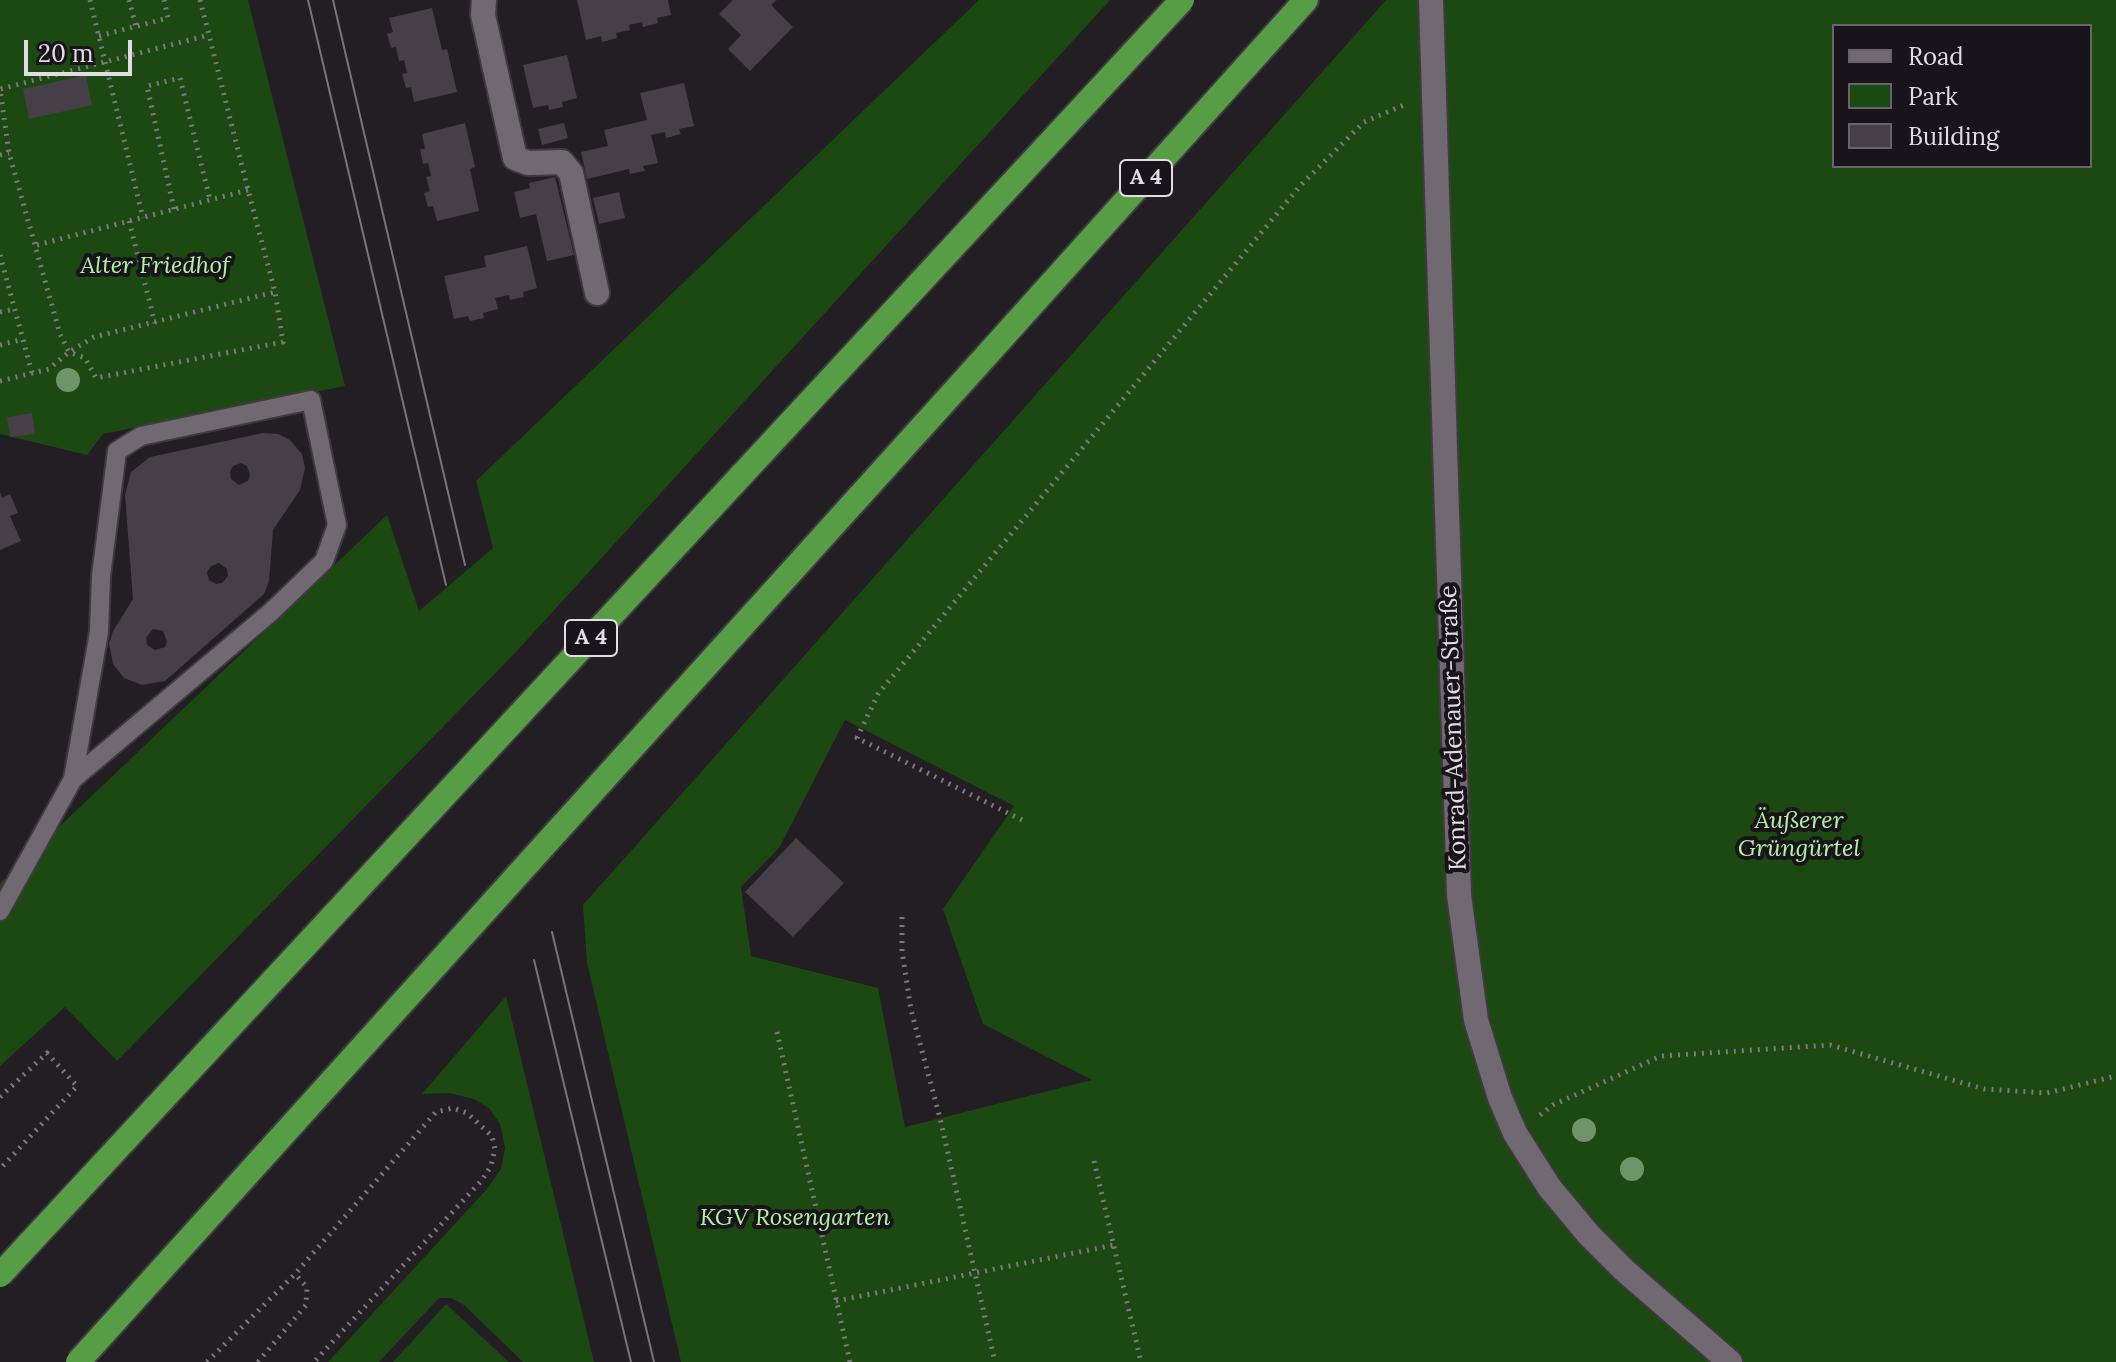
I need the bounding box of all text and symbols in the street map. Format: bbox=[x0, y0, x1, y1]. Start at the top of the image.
scale bar bbox=[28, 24, 136, 74]
legend bbox=[1832, 24, 2092, 168]
text: 20 m bbox=[38, 38, 94, 69]
text: Road bbox=[1908, 41, 1964, 72]
text: Park bbox=[1908, 81, 1958, 112]
text: Building bbox=[1908, 121, 1999, 152]
road number: A 4 bbox=[1120, 160, 1172, 196]
park label: Alter Friedhof bbox=[80, 252, 230, 280]
street label: Konrad-Adenauer-Straße bbox=[1435, 585, 1473, 871]
road number: A 4 bbox=[565, 620, 617, 656]
park label: Äußerer Grüngürtel bbox=[1738, 807, 1860, 863]
park label: KGV Rosengarten bbox=[700, 1204, 890, 1232]

